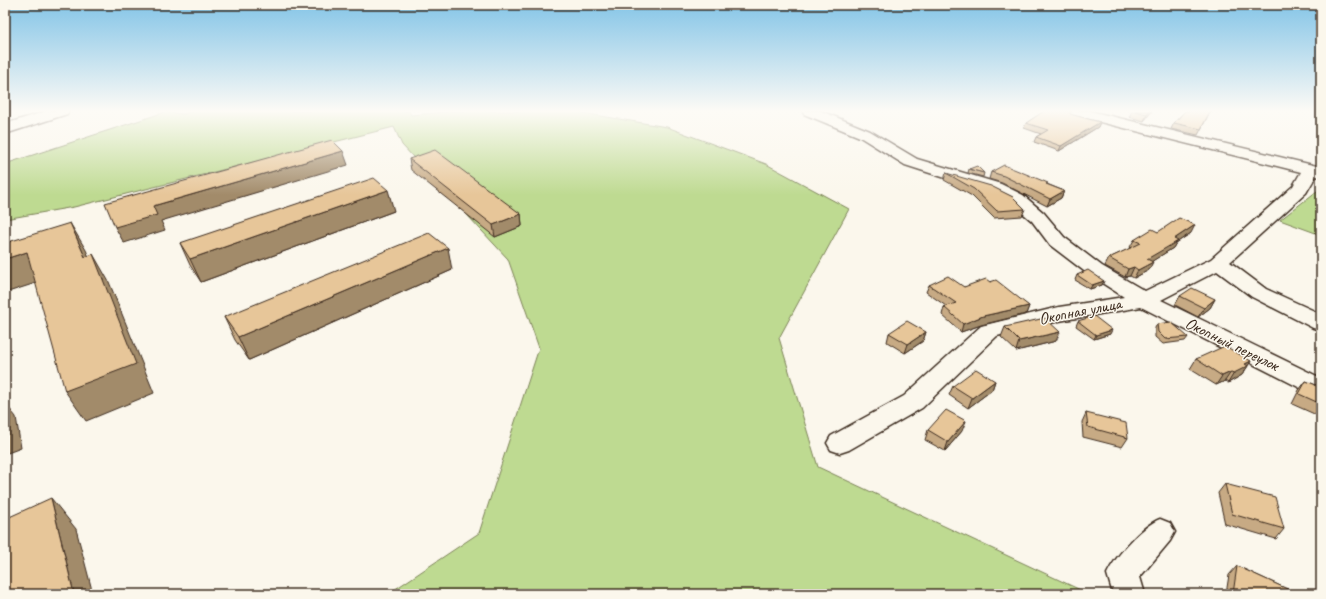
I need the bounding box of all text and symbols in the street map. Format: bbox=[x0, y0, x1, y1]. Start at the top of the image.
street label: Окопная улица bbox=[1037, 292, 1125, 329]
street label: Окопный переулок bbox=[1182, 312, 1284, 376]

